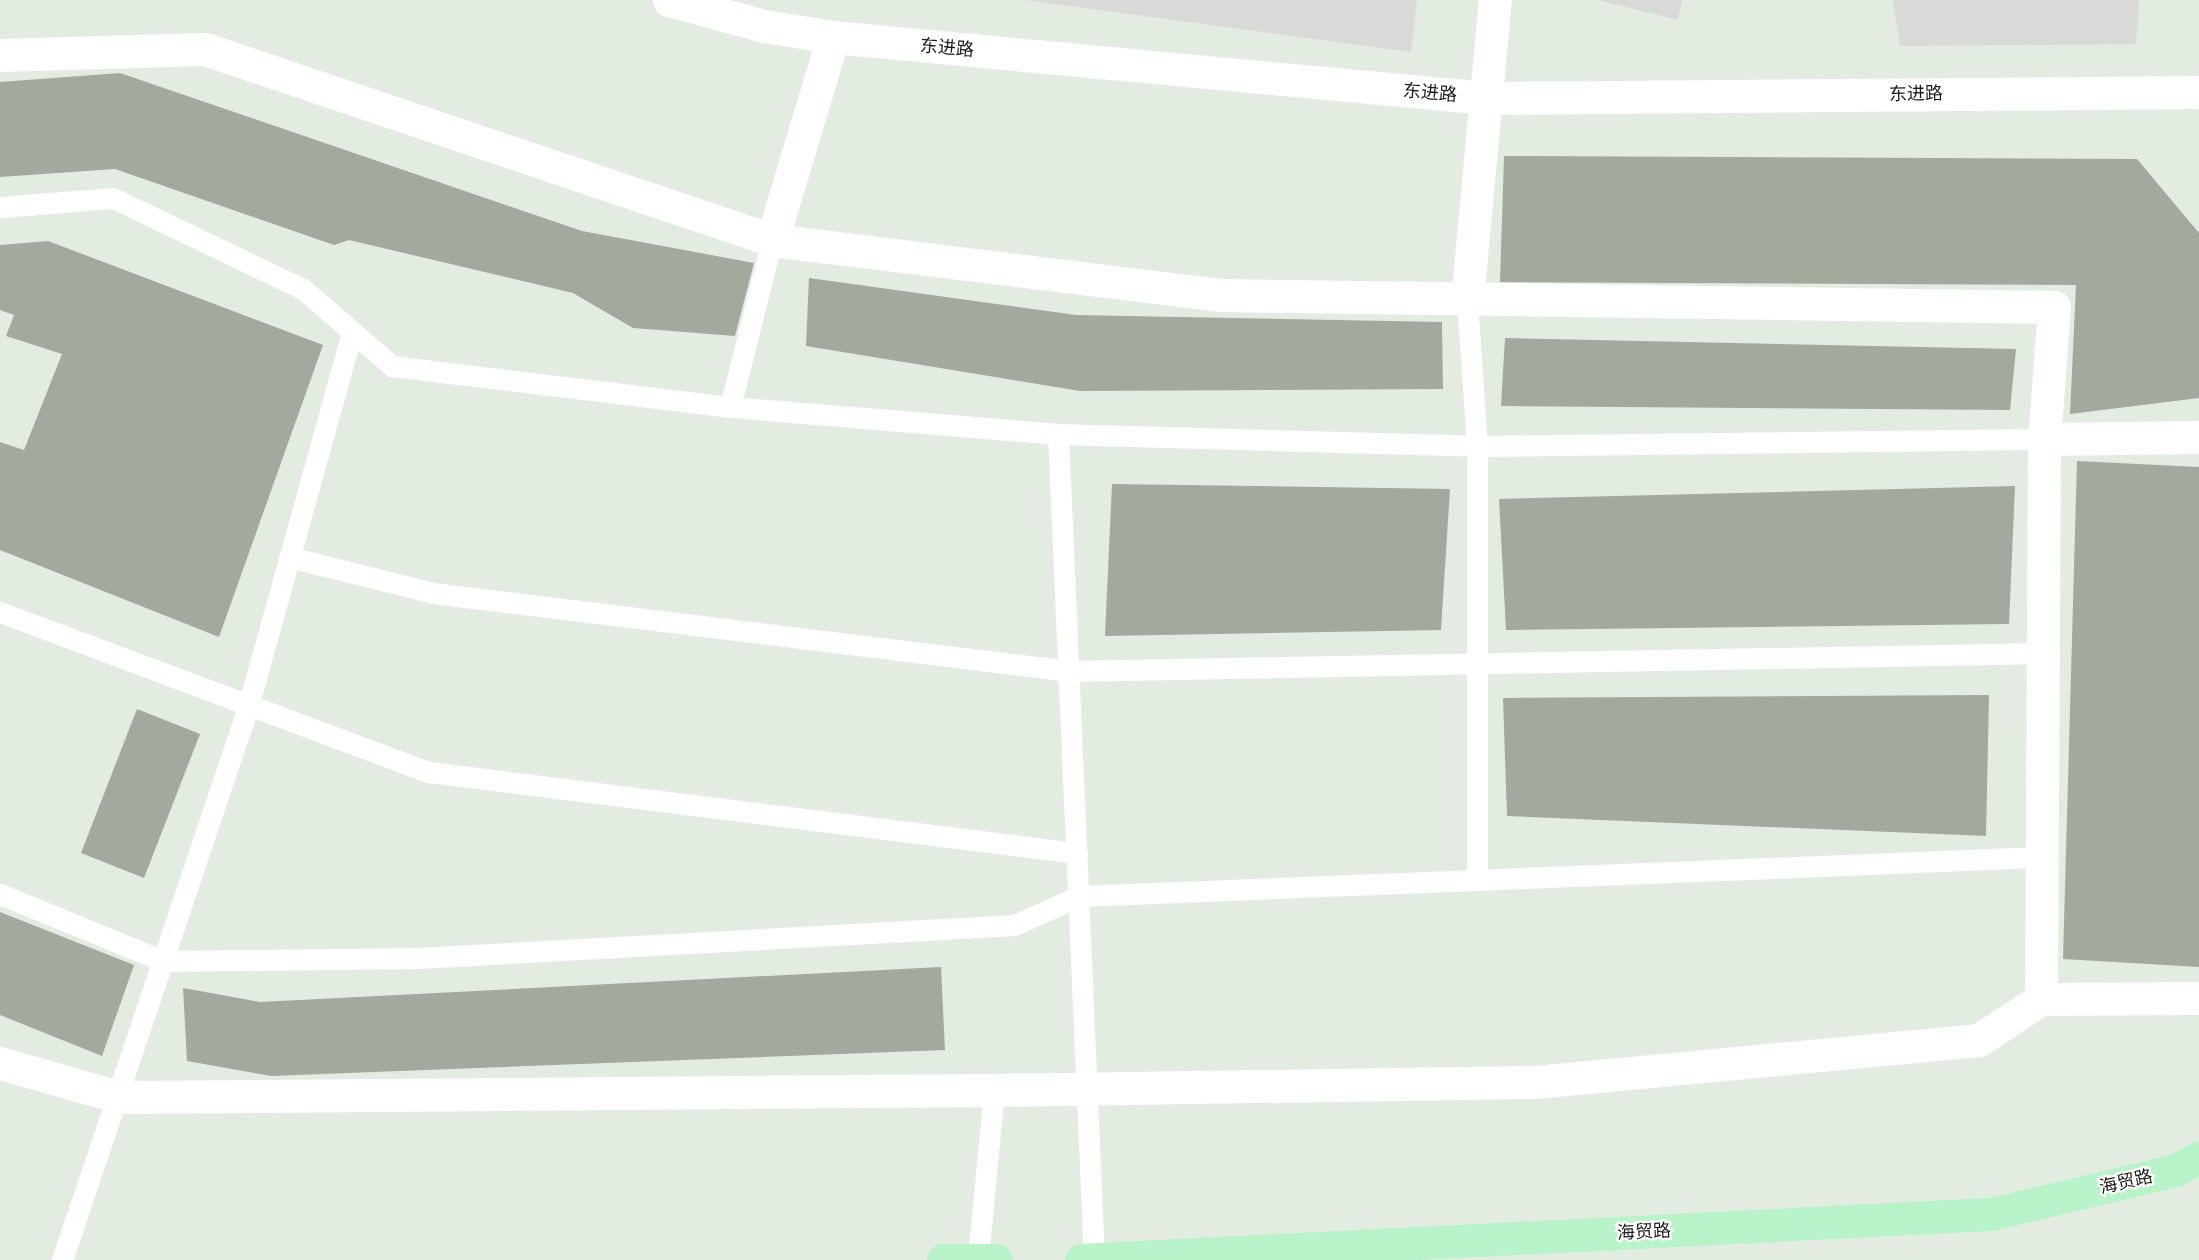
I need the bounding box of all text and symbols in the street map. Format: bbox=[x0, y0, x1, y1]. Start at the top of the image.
street label: 东进路 bbox=[919, 35, 975, 61]
street label: 东进路 bbox=[1402, 80, 1458, 106]
street label: 东进路 bbox=[1889, 83, 1943, 105]
street label: 海贸路 bbox=[2097, 1165, 2155, 1199]
street label: 海贸路 bbox=[1616, 1220, 1672, 1244]

